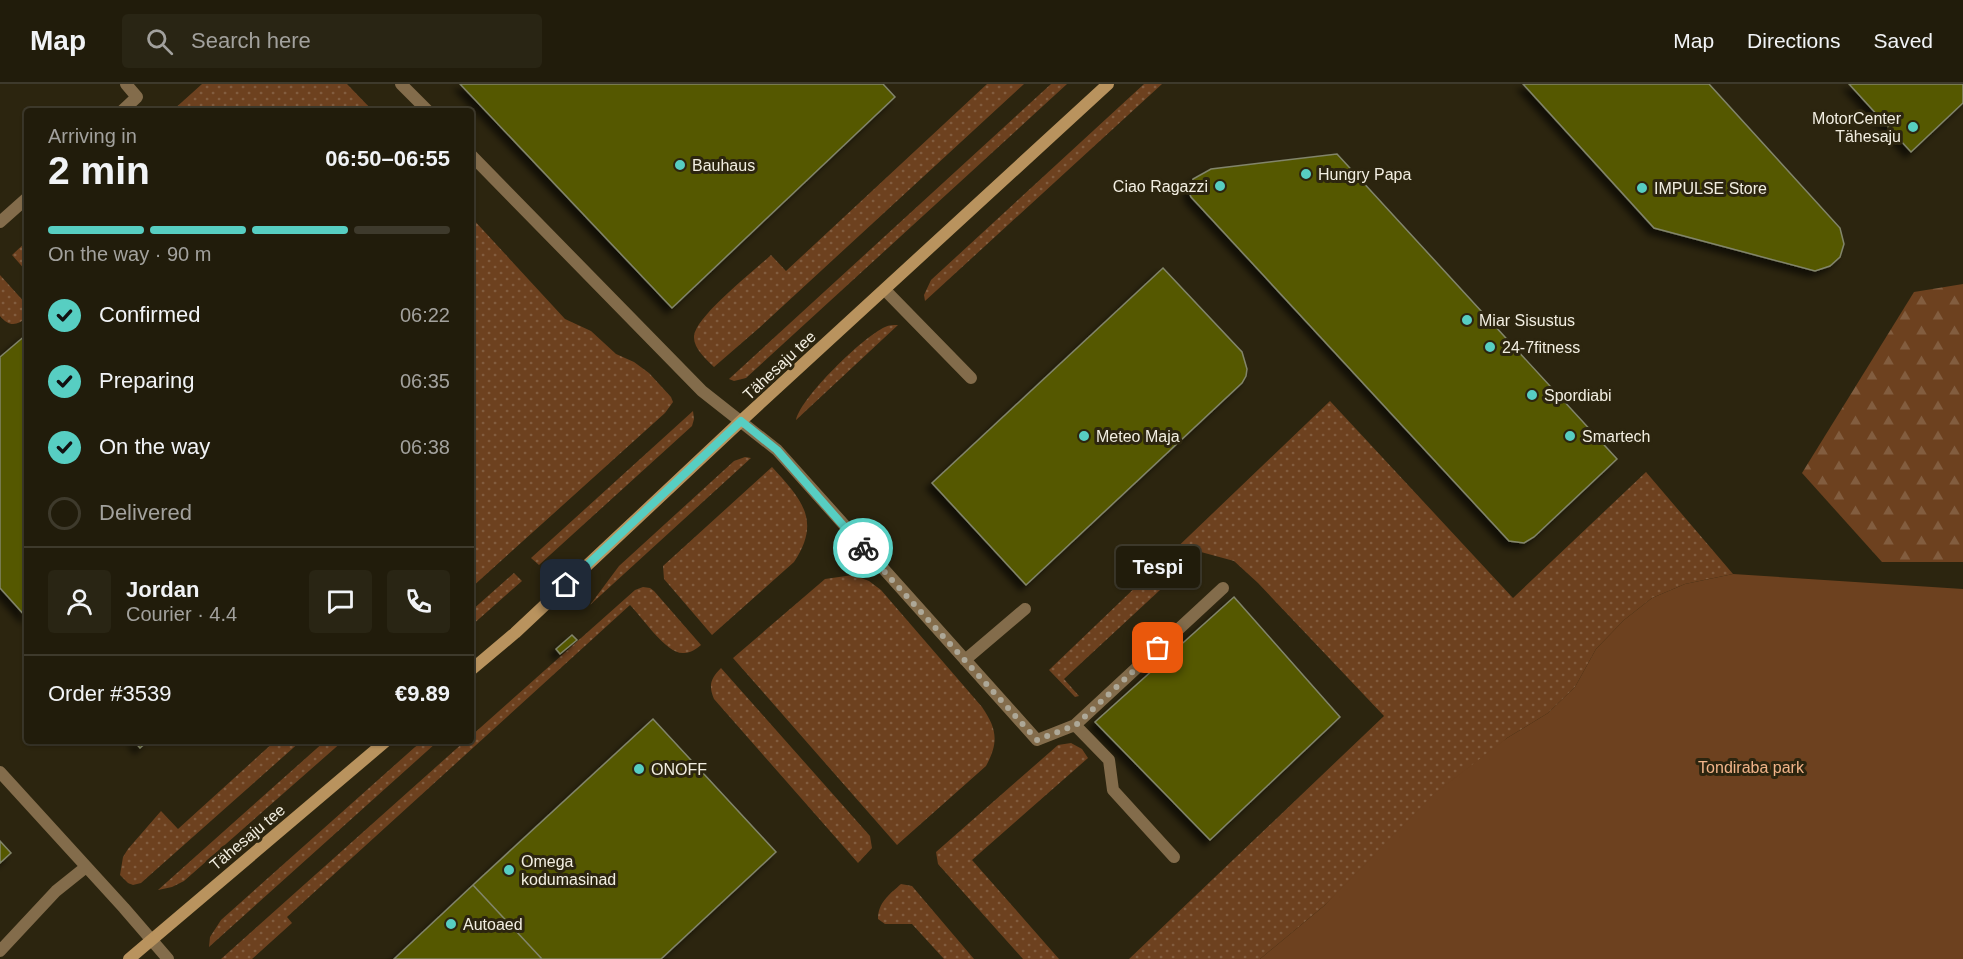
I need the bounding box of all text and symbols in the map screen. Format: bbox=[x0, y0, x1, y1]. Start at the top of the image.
search box bbox=[122, 14, 542, 68]
text: Map bbox=[30, 25, 86, 56]
icon: search bbox=[143, 25, 176, 58]
text: Search here bbox=[191, 28, 311, 53]
text: Map bbox=[1673, 29, 1714, 52]
text: Directions bbox=[1747, 29, 1840, 52]
text: Saved bbox=[1873, 29, 1933, 52]
place label: MotorCenter Tähesaju bbox=[1812, 110, 1902, 145]
marker: MotorCenter Tähesaju bbox=[1906, 120, 1920, 134]
text: Arriving in bbox=[48, 125, 137, 147]
text: 06:50–06:55 bbox=[325, 146, 450, 171]
text: 2 min bbox=[48, 149, 150, 192]
place label: Bauhaus bbox=[692, 157, 755, 174]
marker: Bauhaus bbox=[673, 158, 687, 172]
place label: Hungry Papa bbox=[1318, 166, 1411, 183]
marker: Hungry Papa bbox=[1299, 167, 1313, 181]
place label: Ciao Ragazzi bbox=[1113, 178, 1208, 195]
marker: Ciao Ragazzi bbox=[1213, 179, 1227, 193]
place label: IMPULSE Store bbox=[1654, 180, 1767, 197]
marker: IMPULSE Store bbox=[1635, 181, 1649, 195]
text: On the way · 90 m bbox=[48, 243, 211, 265]
icon: check bbox=[48, 299, 81, 332]
text: Confirmed bbox=[99, 302, 200, 327]
text: 06:22 bbox=[400, 304, 450, 326]
place label: Miar Sisustus bbox=[1479, 312, 1575, 329]
marker: Miar Sisustus bbox=[1460, 313, 1474, 327]
street label: Tähesaju tee bbox=[740, 328, 819, 403]
place label: 24-7fitness bbox=[1502, 339, 1580, 356]
marker: 24-7fitness bbox=[1483, 340, 1497, 354]
icon: check bbox=[48, 365, 81, 398]
text: Preparing bbox=[99, 368, 194, 393]
text: 06:35 bbox=[400, 370, 450, 392]
place label: Spordiabi bbox=[1544, 387, 1612, 404]
marker: Spordiabi bbox=[1525, 388, 1539, 402]
place label: Meteo Maja bbox=[1096, 428, 1180, 445]
place label: Smartech bbox=[1582, 428, 1650, 445]
marker: Meteo Maja bbox=[1077, 429, 1091, 443]
marker: Smartech bbox=[1563, 429, 1577, 443]
icon: check bbox=[48, 431, 81, 464]
text: On the way bbox=[99, 434, 210, 459]
text: 06:38 bbox=[400, 436, 450, 458]
text: Delivered bbox=[99, 500, 192, 525]
courier bbox=[833, 518, 893, 578]
icon: bike bbox=[847, 532, 880, 565]
callout: Tespi bbox=[1116, 546, 1200, 588]
text: Tespi bbox=[1133, 556, 1183, 578]
pin bbox=[540, 559, 591, 610]
icon: home bbox=[549, 568, 582, 601]
button: person bbox=[48, 570, 111, 633]
button: chat bbox=[309, 570, 372, 633]
button: phone bbox=[387, 570, 450, 633]
text: Jordan bbox=[126, 577, 199, 602]
text: Courier · 4.4 bbox=[126, 603, 237, 625]
pin bbox=[1132, 622, 1183, 673]
icon: bag bbox=[1141, 631, 1174, 664]
text: Order #3539 bbox=[48, 681, 172, 706]
text: €9.89 bbox=[395, 681, 450, 706]
park label: Tondiraba park bbox=[1698, 759, 1805, 776]
place label: ONOFF bbox=[651, 761, 707, 778]
marker: ONOFF bbox=[632, 762, 646, 776]
street label: Tähesaju tee bbox=[206, 801, 288, 874]
place label: Omega kodumasinad bbox=[521, 853, 616, 888]
marker: Omega kodumasinad bbox=[502, 863, 516, 877]
place label: Autoaed bbox=[463, 916, 523, 933]
marker: Autoaed bbox=[444, 917, 458, 931]

